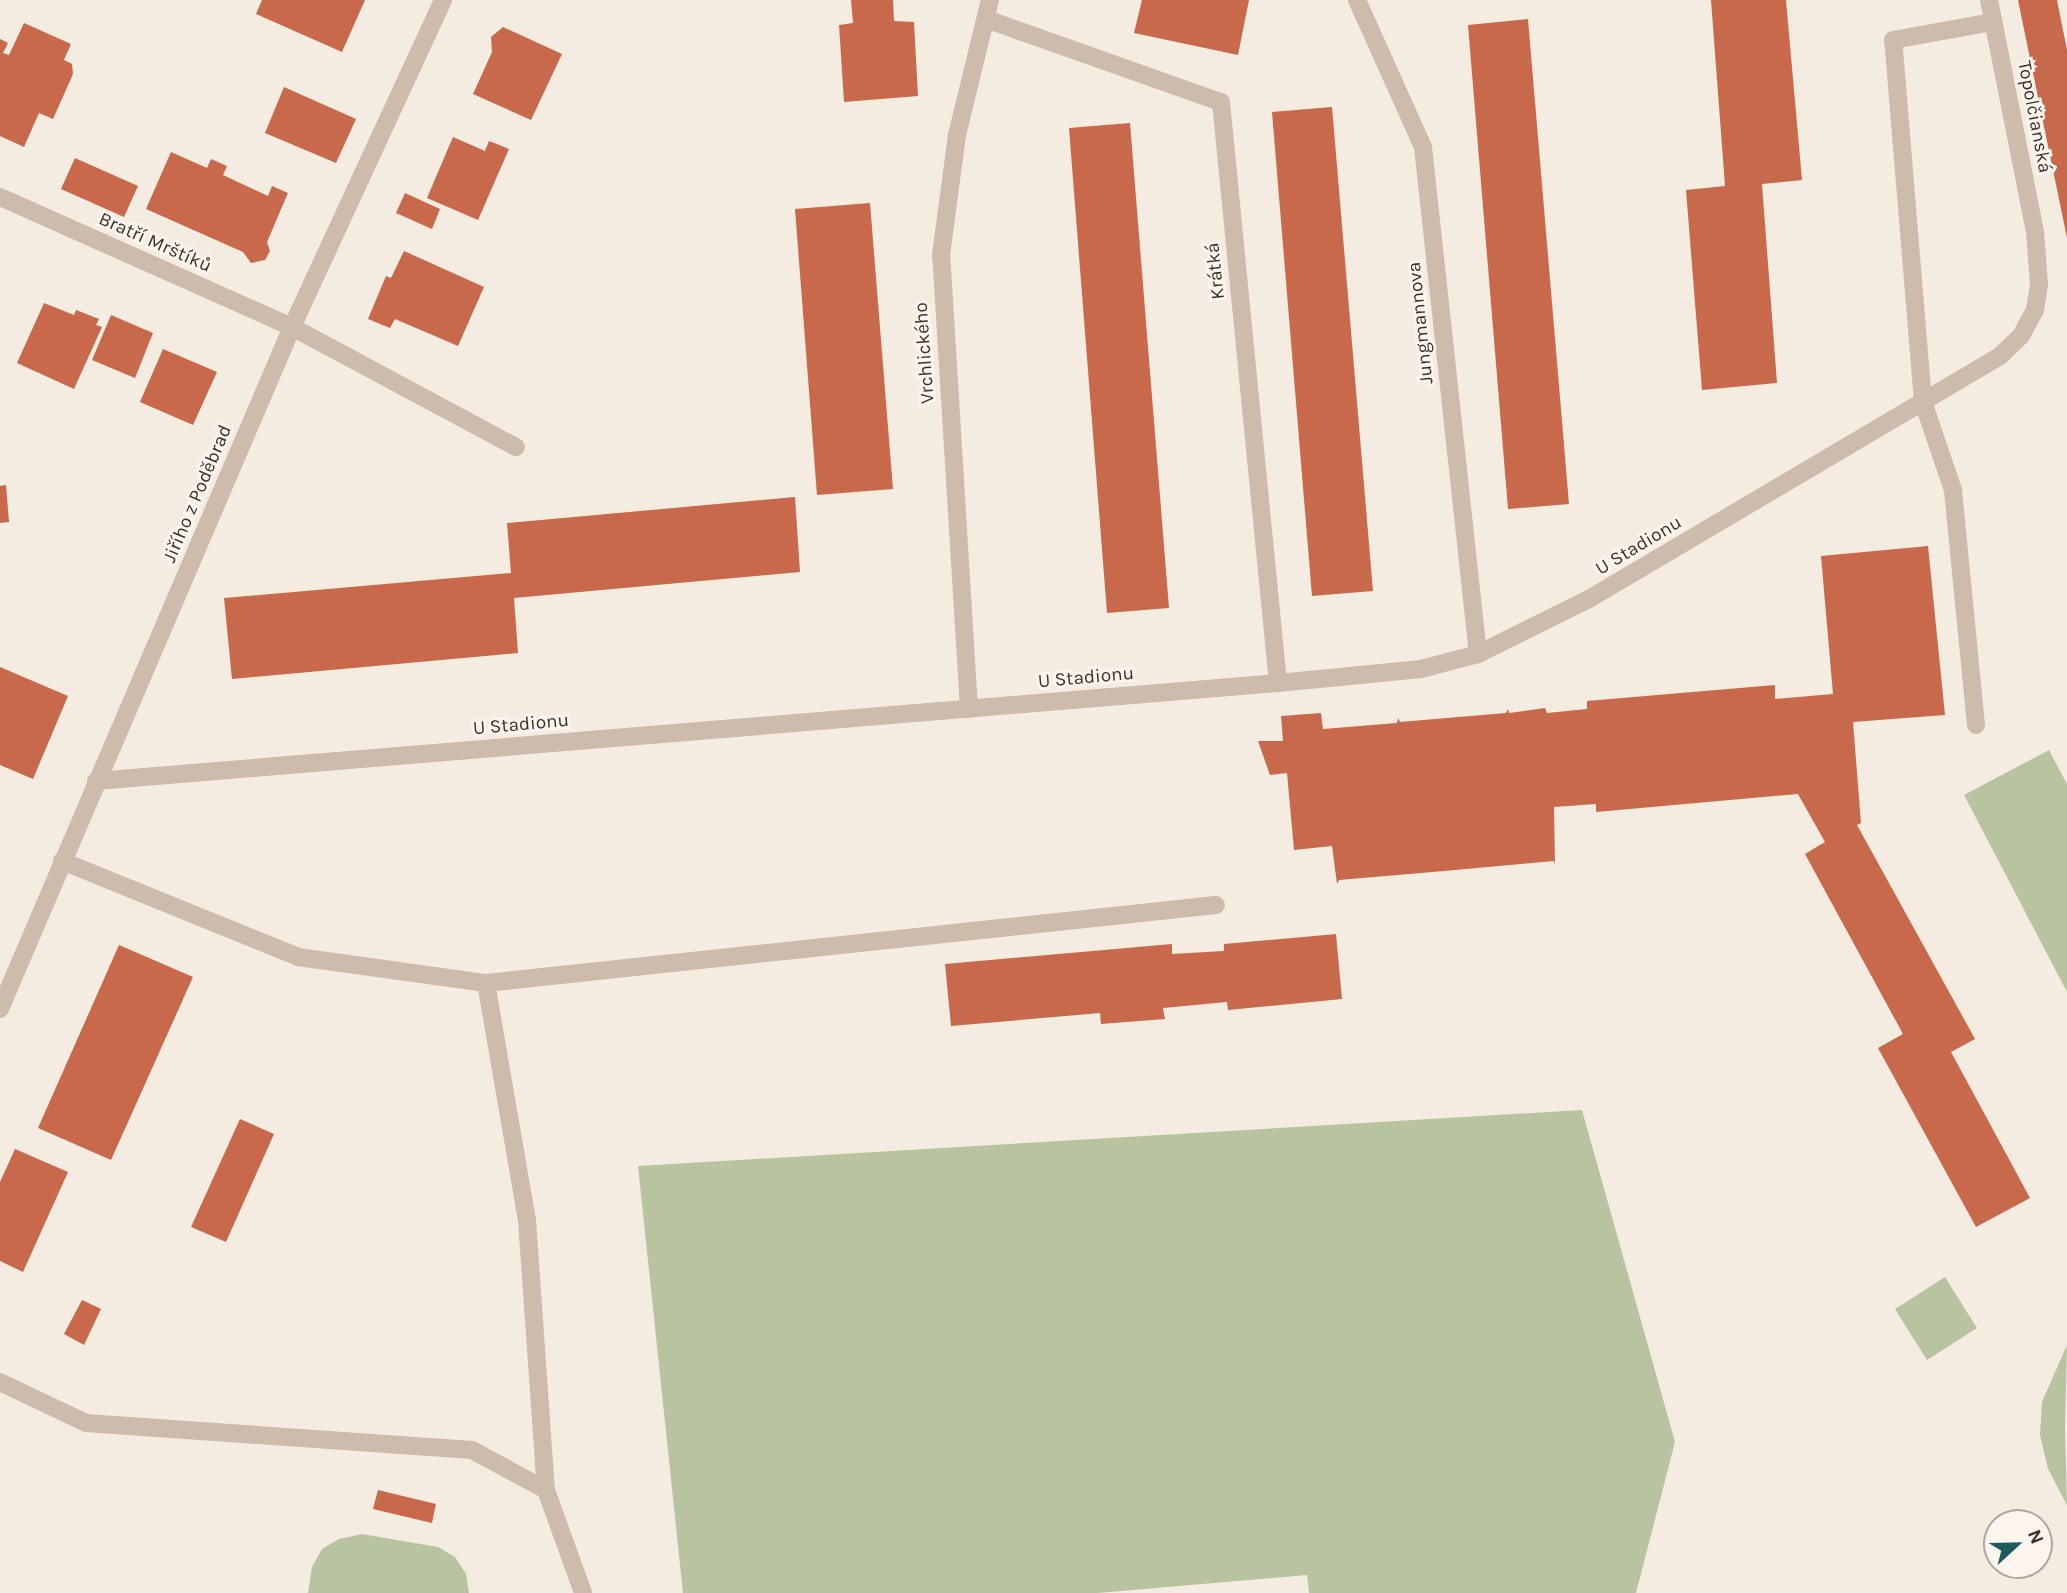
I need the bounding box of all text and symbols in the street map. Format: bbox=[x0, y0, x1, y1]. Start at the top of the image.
street label: Topolčianská bbox=[2012, 59, 2056, 175]
street label: Bratří Mrštíků bbox=[95, 208, 215, 278]
street label: Krátká bbox=[1202, 241, 1230, 301]
street label: Jungmannova bbox=[1403, 261, 1439, 385]
street label: Vrchlického bbox=[910, 302, 940, 404]
street label: Jiřího z Poděbrad bbox=[159, 422, 237, 566]
street label: U Stadionu bbox=[1592, 511, 1686, 581]
street label: U Stadionu bbox=[1037, 662, 1135, 694]
street label: U Stadionu bbox=[472, 709, 570, 741]
north arrow bbox=[1983, 1509, 2053, 1579]
text: N bbox=[2023, 1526, 2048, 1547]

